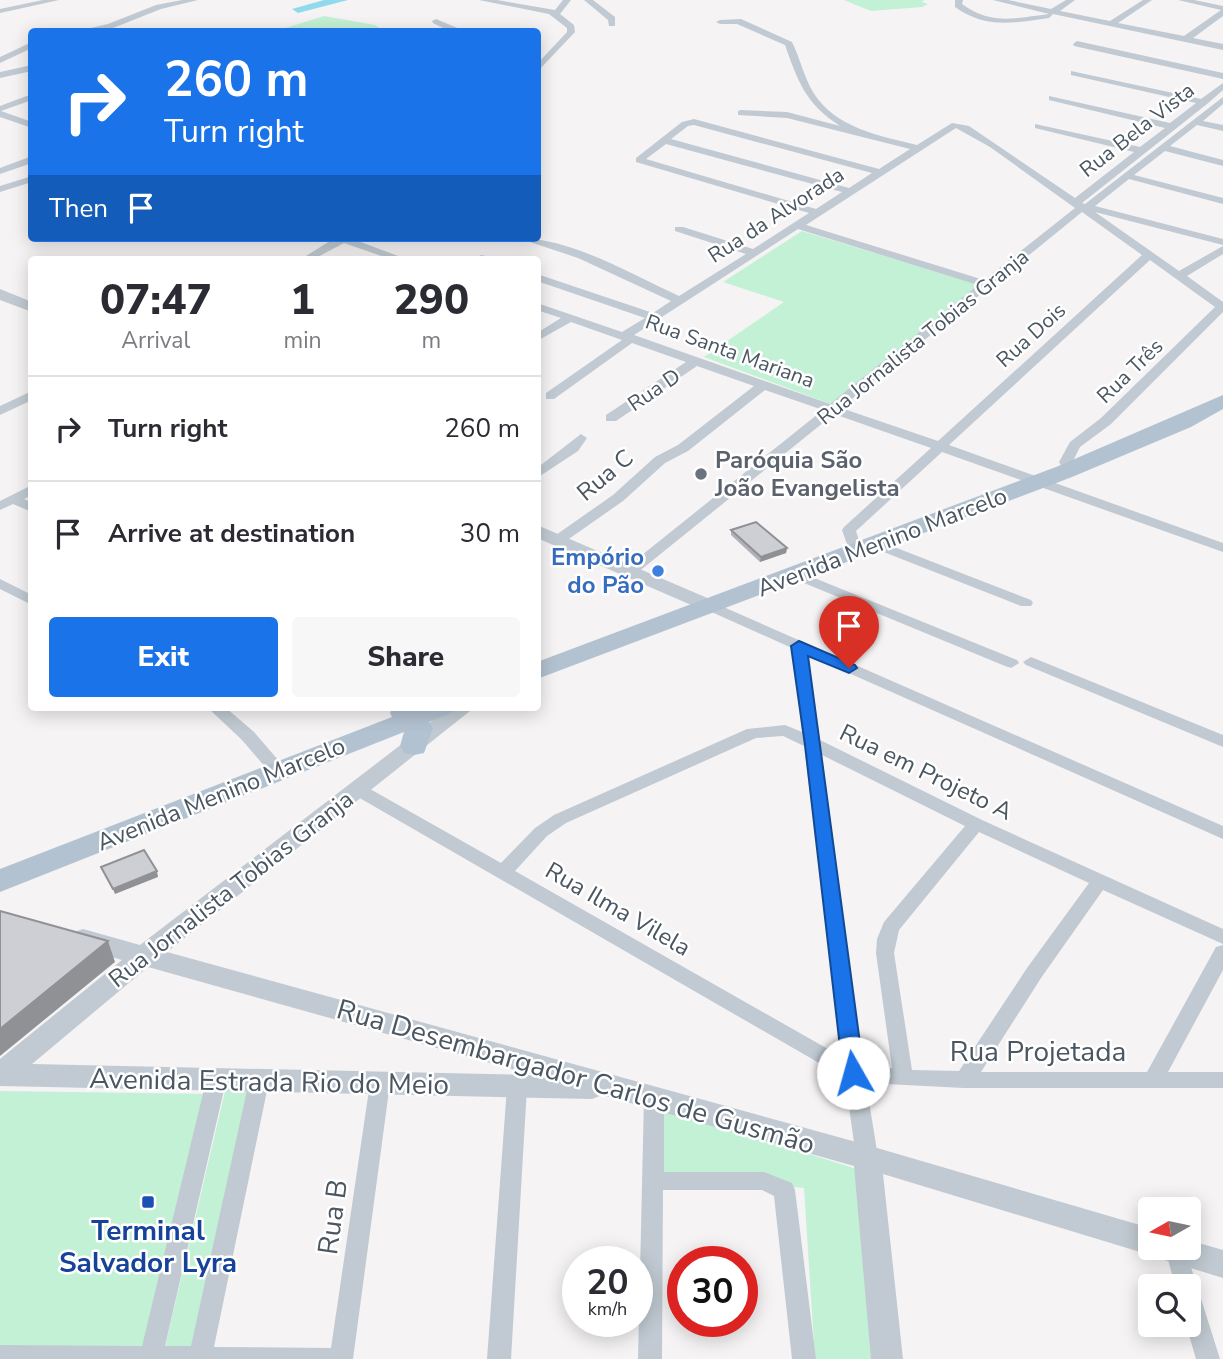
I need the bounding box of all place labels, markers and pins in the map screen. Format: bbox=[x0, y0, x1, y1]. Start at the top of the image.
place label: Paróquia São João Evangelista bbox=[714, 444, 900, 504]
marker: Paróquia São João Evangelista bbox=[693, 466, 709, 482]
place label: Empório do Pão bbox=[551, 541, 644, 601]
marker: Empório do Pão bbox=[650, 563, 666, 579]
pin bbox=[819, 596, 879, 668]
marker: Terminal Salvador Lyra bbox=[140, 1194, 156, 1210]
place label: Terminal Salvador Lyra bbox=[59, 1212, 237, 1282]

